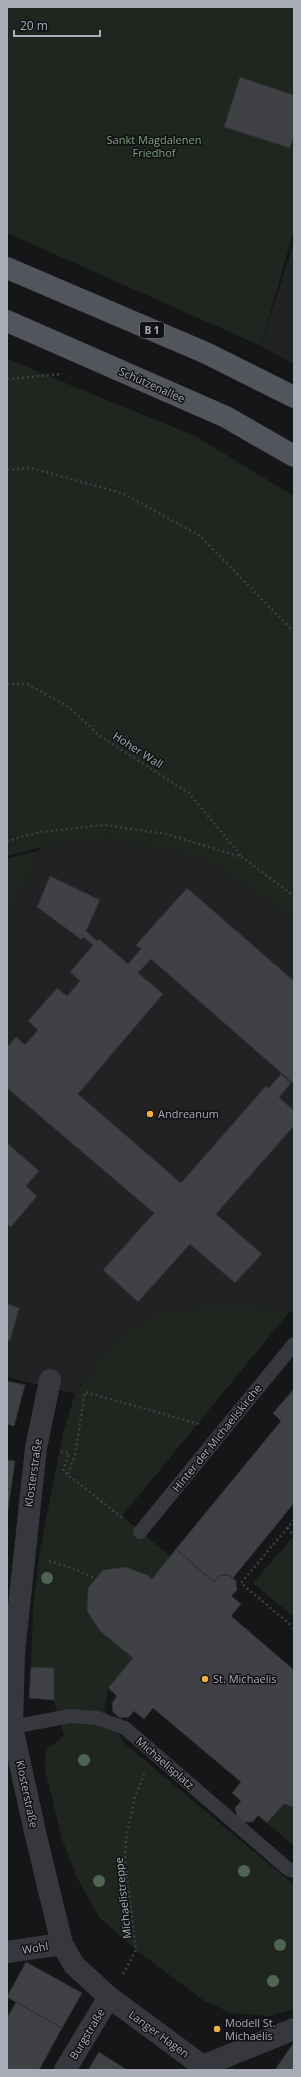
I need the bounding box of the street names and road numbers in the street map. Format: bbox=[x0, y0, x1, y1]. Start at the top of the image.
road number: B 1 bbox=[140, 322, 164, 338]
street label: Schützenallee bbox=[117, 363, 188, 406]
street label: Hoher Wall bbox=[110, 728, 166, 771]
street label: Hinter der Michaeliskirche bbox=[169, 1381, 265, 1495]
street label: Klosterstraße bbox=[20, 1438, 45, 1508]
street label: Michaelisplatz bbox=[133, 1733, 198, 1792]
street label: Klosterstraße bbox=[13, 1759, 42, 1829]
street label: Michaelistreppe bbox=[111, 1856, 134, 1940]
street label: Wohl bbox=[21, 1938, 49, 1957]
street label: Burgstraße bbox=[65, 2005, 108, 2062]
street label: Langer Hagen bbox=[126, 2007, 193, 2061]

